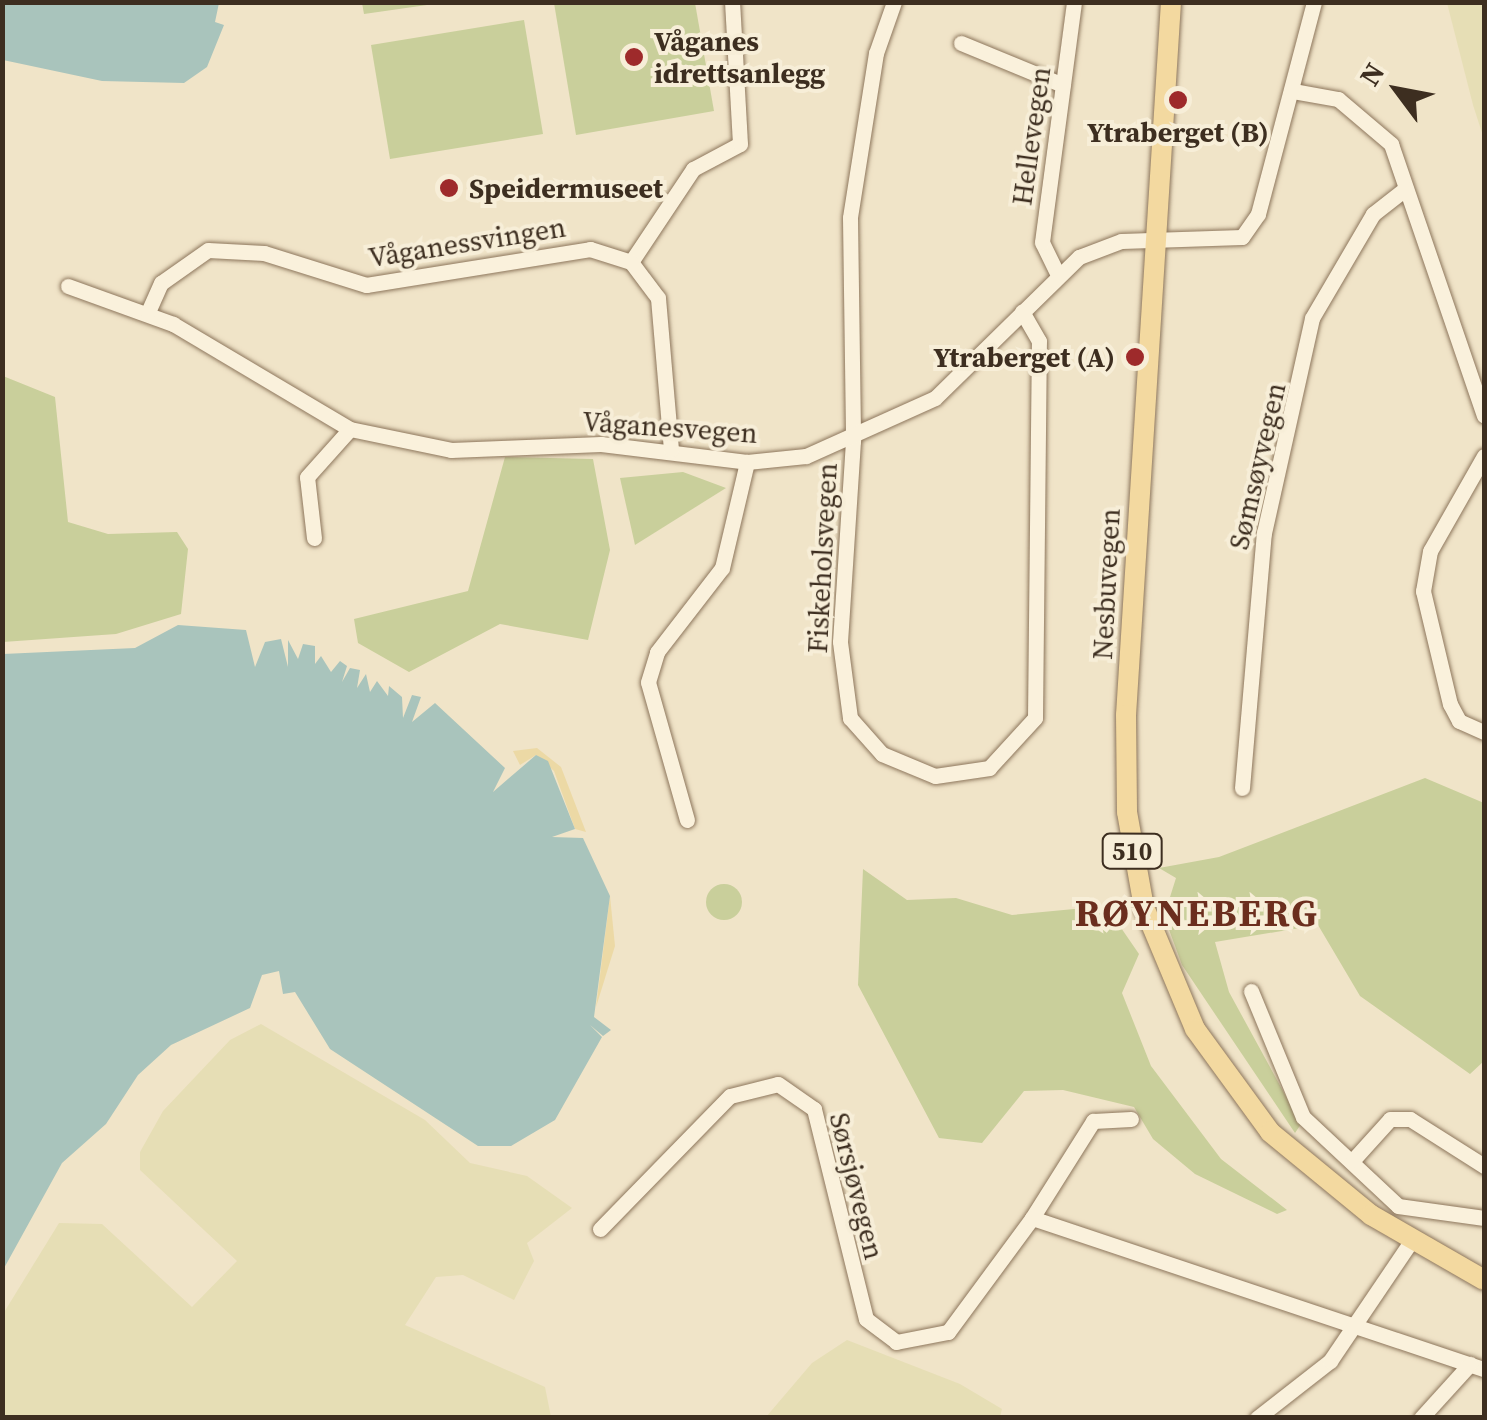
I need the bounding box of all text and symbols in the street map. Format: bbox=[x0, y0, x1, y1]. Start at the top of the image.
place label: Våganes idrettsanlegg bbox=[654, 24, 825, 90]
north arrow bbox=[1347, 40, 1447, 140]
marker: Våganes idrettsanlegg bbox=[623, 46, 645, 68]
text: N bbox=[1350, 55, 1393, 93]
street label: Hellevegen bbox=[1005, 65, 1057, 207]
marker: Ytraberget (B) bbox=[1167, 89, 1189, 111]
place label: Ytraberget (B) bbox=[1087, 115, 1269, 149]
place label: Speidermuseet bbox=[469, 171, 663, 205]
marker: Speidermuseet bbox=[438, 177, 460, 199]
street label: Våganessvingen bbox=[366, 210, 568, 274]
place label: Ytraberget (A) bbox=[933, 340, 1115, 374]
marker: Ytraberget (A) bbox=[1124, 346, 1146, 368]
street label: Sømsøyvegen bbox=[1221, 379, 1293, 553]
street label: Våganesvegen bbox=[581, 404, 759, 450]
street label: Fiskeholsvegen bbox=[800, 462, 844, 654]
street label: Nesbuvegen bbox=[1085, 508, 1127, 660]
road number: 510 bbox=[1100, 831, 1164, 871]
district label: RØYNEBERG bbox=[1075, 891, 1319, 937]
street label: Sørsjøvegen bbox=[823, 1109, 891, 1263]

